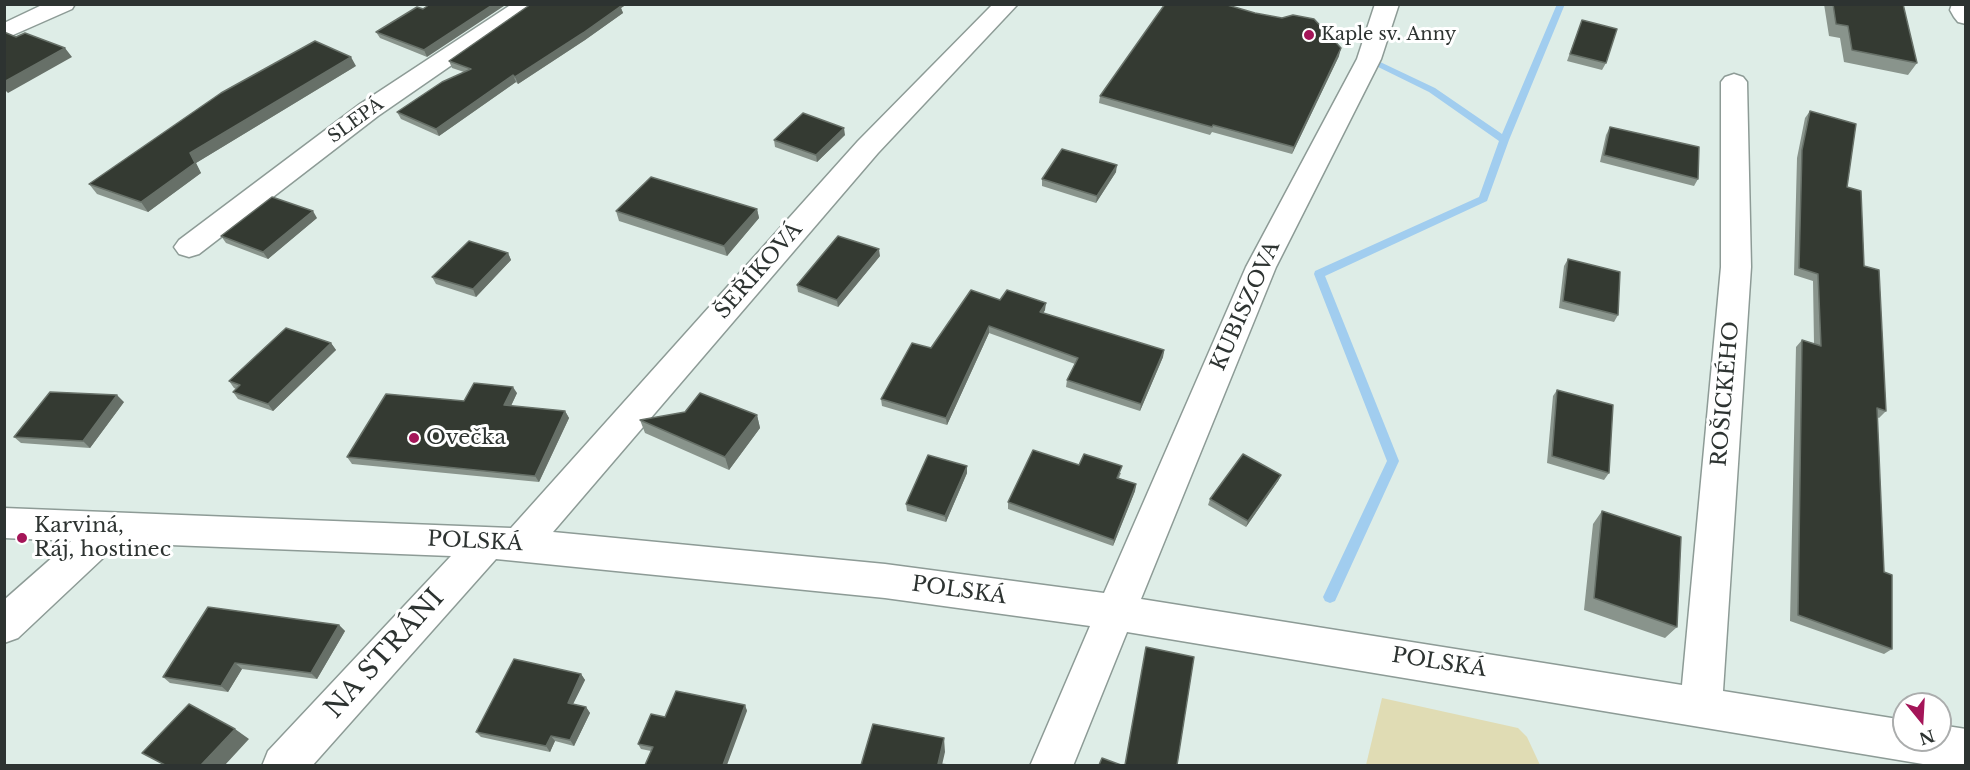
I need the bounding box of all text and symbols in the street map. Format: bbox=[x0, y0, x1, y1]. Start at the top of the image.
place label: Kaple sv. Anny bbox=[1321, 24, 1456, 46]
marker: Kaple sv. Anny bbox=[1302, 28, 1316, 42]
street label: SLEPÁ bbox=[324, 94, 388, 148]
street label: ŠEŘÍKOVÁ bbox=[710, 218, 808, 324]
street label: KUBISZOVA bbox=[1206, 237, 1286, 375]
street label: ROŠICKÉHO bbox=[1707, 320, 1745, 468]
place label: Ovečka bbox=[426, 425, 506, 451]
marker: Ovečka bbox=[407, 431, 421, 445]
place label: Karviná, Ráj, hostinec bbox=[34, 513, 171, 563]
street label: POLSKÁ bbox=[427, 527, 523, 557]
marker: Karviná, Ráj, hostinec bbox=[15, 531, 29, 545]
street label: POLSKÁ bbox=[910, 572, 1008, 610]
street label: NA STRÁNI bbox=[319, 583, 451, 725]
street label: POLSKÁ bbox=[1390, 643, 1488, 683]
north arrow bbox=[1892, 692, 1952, 752]
text: N bbox=[1917, 725, 1937, 749]

